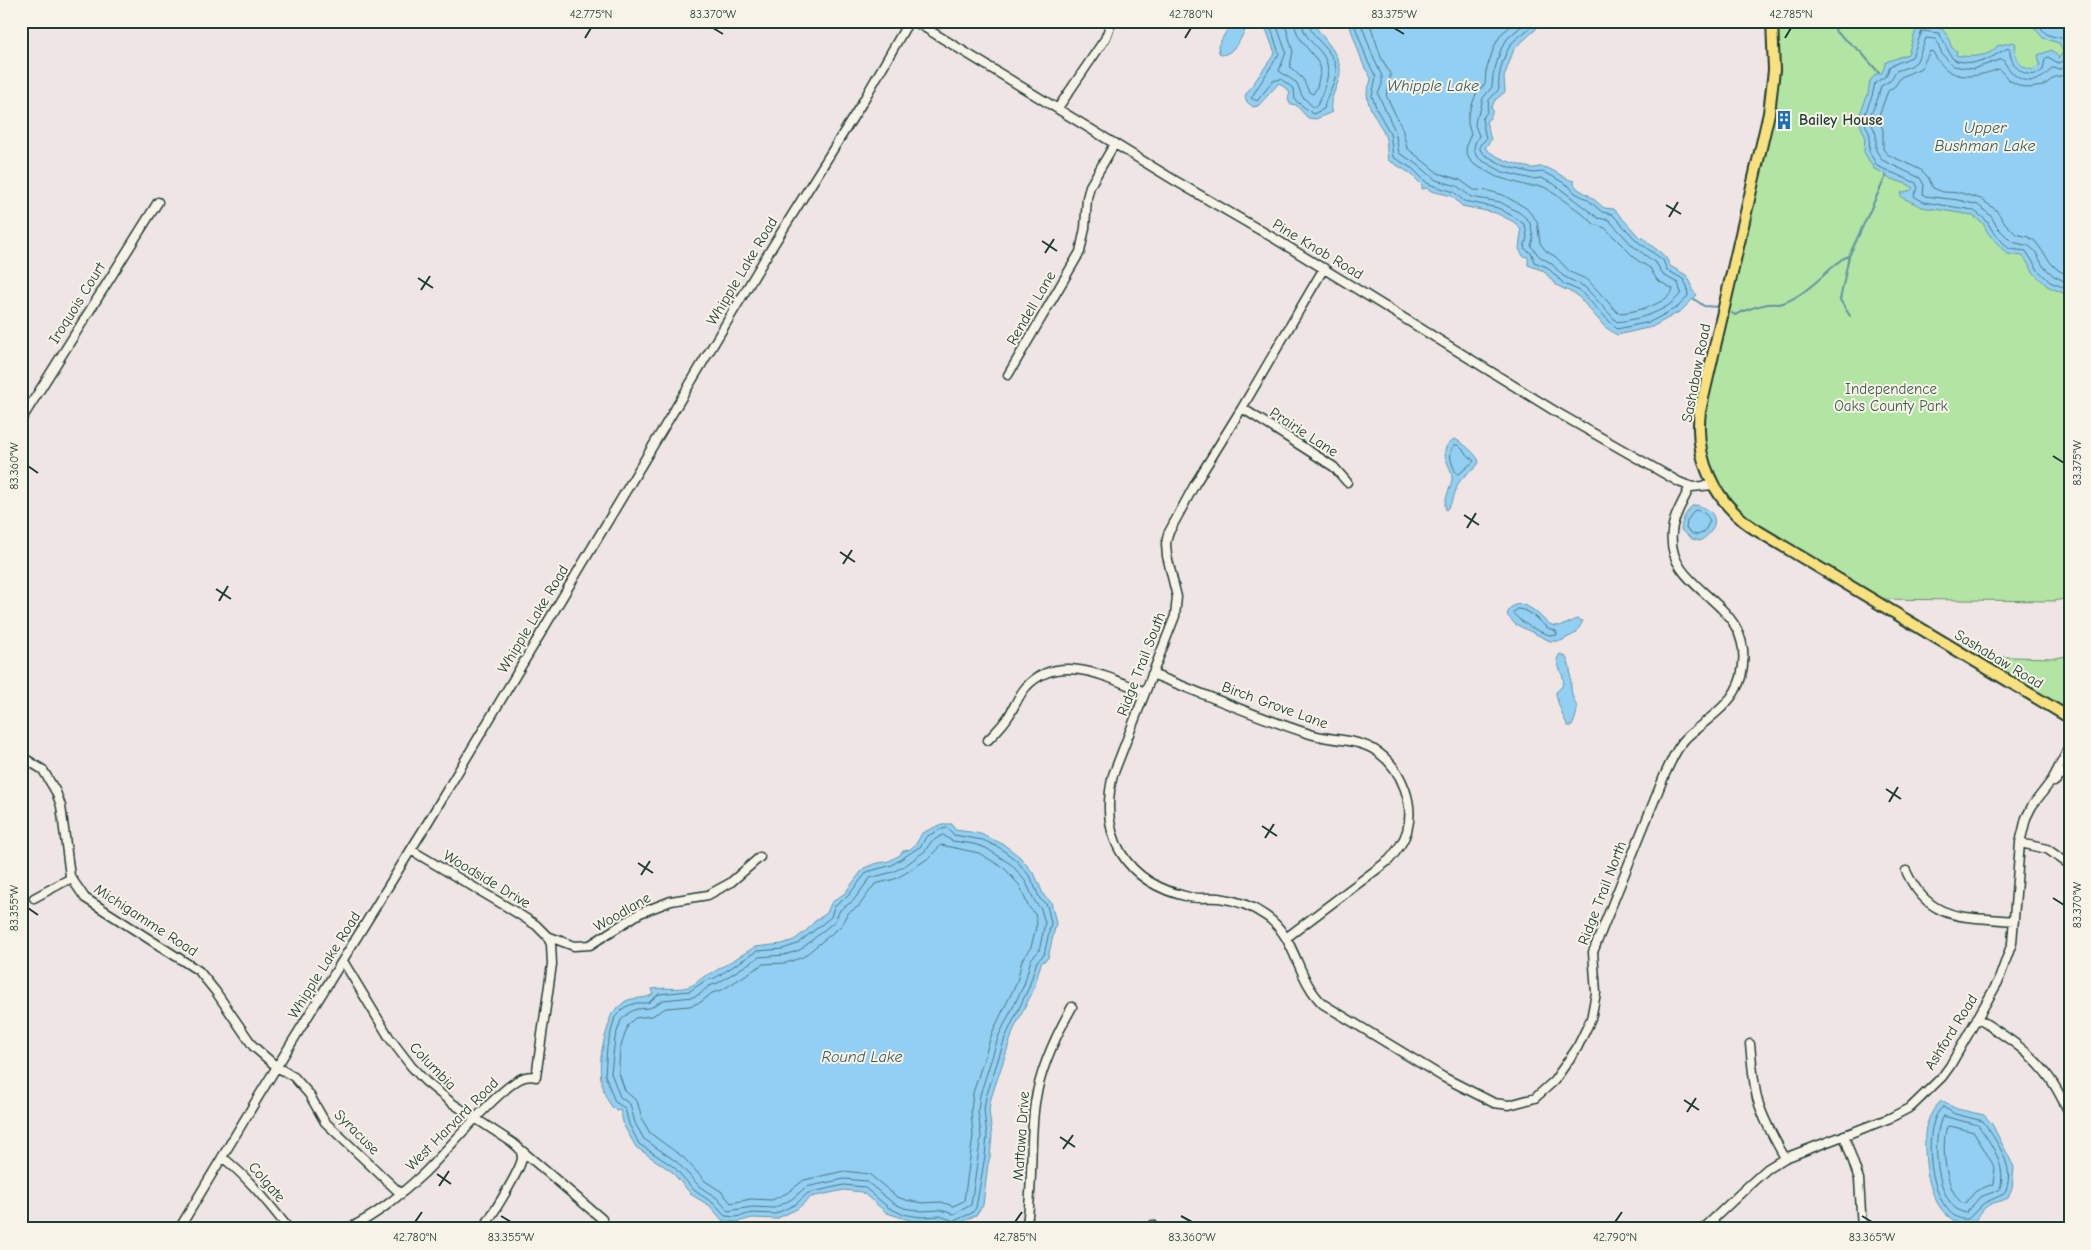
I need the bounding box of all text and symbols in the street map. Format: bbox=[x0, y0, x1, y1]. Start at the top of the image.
text: 42.775°N bbox=[570, 7, 612, 21]
text: 83.370°W bbox=[690, 7, 737, 21]
text: 42.780°N bbox=[1169, 7, 1213, 21]
text: 83.375°W bbox=[1371, 7, 1417, 21]
text: 42.785°N bbox=[1769, 7, 1813, 21]
water label: Whipple Lake bbox=[1387, 77, 1479, 95]
building icon: Bailey House bbox=[1773, 109, 1795, 131]
place label: Bailey House bbox=[1799, 111, 1883, 129]
water label: Upper Bushman Lake bbox=[1934, 119, 2036, 155]
street label: Whipple Lake Road bbox=[703, 214, 781, 328]
street label: Pine Knob Road bbox=[1269, 215, 1367, 283]
street label: Iroquois Court bbox=[45, 258, 110, 347]
street label: Rendell Lane bbox=[1003, 267, 1060, 348]
street label: Sashabaw Road bbox=[1678, 322, 1714, 424]
park label: Independence Oaks County Park bbox=[1834, 380, 1949, 415]
street label: Prairie Lane bbox=[1266, 403, 1342, 461]
text: 83.375°W bbox=[2070, 440, 2084, 486]
text: 83.360°W bbox=[7, 442, 21, 490]
street label: Whipple Lake Road bbox=[494, 562, 572, 676]
street label: Ridge Trail South bbox=[1113, 609, 1169, 719]
street label: Sashabaw Road bbox=[1951, 625, 2047, 693]
street label: Birch Grove Lane bbox=[1219, 677, 1331, 733]
street label: Ridge Trail North bbox=[1574, 839, 1630, 947]
street label: Woodside Drive bbox=[440, 846, 534, 912]
street label: Michigamme Road bbox=[91, 880, 201, 960]
text: 83.370°W bbox=[2070, 881, 2084, 928]
text: 83.355°W bbox=[7, 884, 21, 931]
street label: Woodlane bbox=[590, 888, 654, 936]
street label: Whipple Lake Road bbox=[284, 908, 364, 1022]
street label: Ashford Road bbox=[1921, 991, 1981, 1073]
street label: Columbia bbox=[406, 1038, 460, 1094]
water label: Round Lake bbox=[821, 1048, 903, 1066]
street label: West Harvard Road bbox=[402, 1074, 502, 1174]
street label: Mattawa Drive bbox=[1009, 1090, 1033, 1181]
street label: Syracuse bbox=[330, 1105, 384, 1159]
street label: Colgate bbox=[245, 1158, 290, 1206]
text: 42.780°N bbox=[393, 1230, 437, 1244]
text: 83.355°W bbox=[488, 1230, 535, 1244]
text: 42.785°N bbox=[993, 1230, 1037, 1244]
text: 83.360°W bbox=[1168, 1230, 1216, 1244]
text: 42.790°N bbox=[1593, 1230, 1637, 1244]
text: 83.365°W bbox=[1849, 1230, 1896, 1244]

